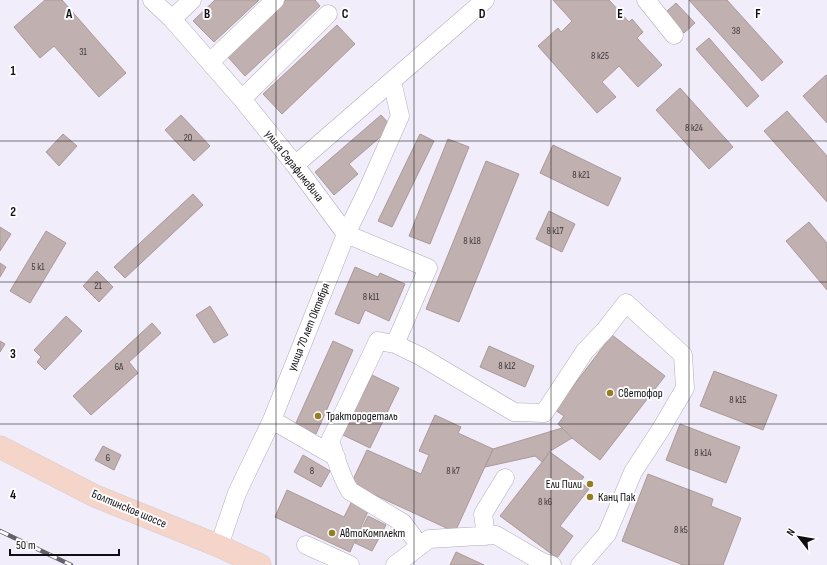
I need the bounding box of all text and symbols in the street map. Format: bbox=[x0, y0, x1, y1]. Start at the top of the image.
text: A bbox=[65, 6, 73, 22]
text: B bbox=[204, 6, 210, 22]
text: C bbox=[342, 6, 349, 22]
text: D bbox=[479, 6, 486, 22]
text: E bbox=[617, 6, 623, 22]
text: F bbox=[755, 6, 761, 22]
house number: 38 bbox=[732, 25, 740, 37]
house number: 31 bbox=[79, 46, 87, 58]
house number: 8 к25 bbox=[591, 50, 609, 62]
text: 1 bbox=[10, 63, 16, 79]
house number: 8 к24 bbox=[685, 122, 703, 134]
street label: улица Серафимовича bbox=[261, 127, 327, 205]
house number: 20 bbox=[184, 132, 192, 144]
house number: 8 к21 bbox=[572, 169, 590, 181]
text: 2 bbox=[10, 204, 16, 220]
house number: 8 к17 bbox=[546, 225, 564, 237]
house number: 8 к18 bbox=[463, 235, 481, 247]
house number: 5 к1 bbox=[32, 261, 45, 273]
house number: 21 bbox=[94, 280, 102, 292]
street label: улица 70 лет Октября bbox=[285, 281, 334, 373]
house number: 8 к11 bbox=[363, 291, 380, 303]
text: 3 bbox=[10, 346, 16, 362]
house number: 8 к12 bbox=[498, 360, 516, 372]
house number: 6А bbox=[115, 361, 124, 373]
place label: Светофор bbox=[618, 386, 663, 401]
marker: Светофор bbox=[605, 388, 615, 398]
house number: 8 к15 bbox=[729, 394, 747, 406]
place label: Трактородеталь bbox=[326, 409, 398, 424]
marker: Трактородеталь bbox=[313, 411, 323, 421]
house number: 8 к14 bbox=[694, 447, 712, 459]
house number: 6 bbox=[106, 452, 110, 464]
house number: 8 bbox=[310, 465, 314, 477]
house number: 8 к7 bbox=[446, 465, 460, 477]
place label: Ели Пили bbox=[546, 477, 582, 492]
marker: Ели Пили bbox=[585, 479, 595, 489]
street label: Болтинское шоссе bbox=[89, 486, 169, 532]
text: 4 bbox=[10, 487, 16, 503]
place label: Канц Пак bbox=[598, 490, 636, 505]
marker: Канц Пак bbox=[585, 492, 595, 502]
house number: 8 к6 bbox=[538, 496, 552, 508]
north arrow bbox=[779, 517, 819, 557]
house number: 8 к5 bbox=[674, 524, 688, 536]
place label: АвтоКомплект bbox=[339, 526, 406, 541]
text: N bbox=[784, 526, 798, 538]
marker: АвтоКомплект bbox=[327, 528, 337, 538]
scale bar bbox=[10, 531, 119, 557]
text: 50 m bbox=[16, 538, 36, 553]

